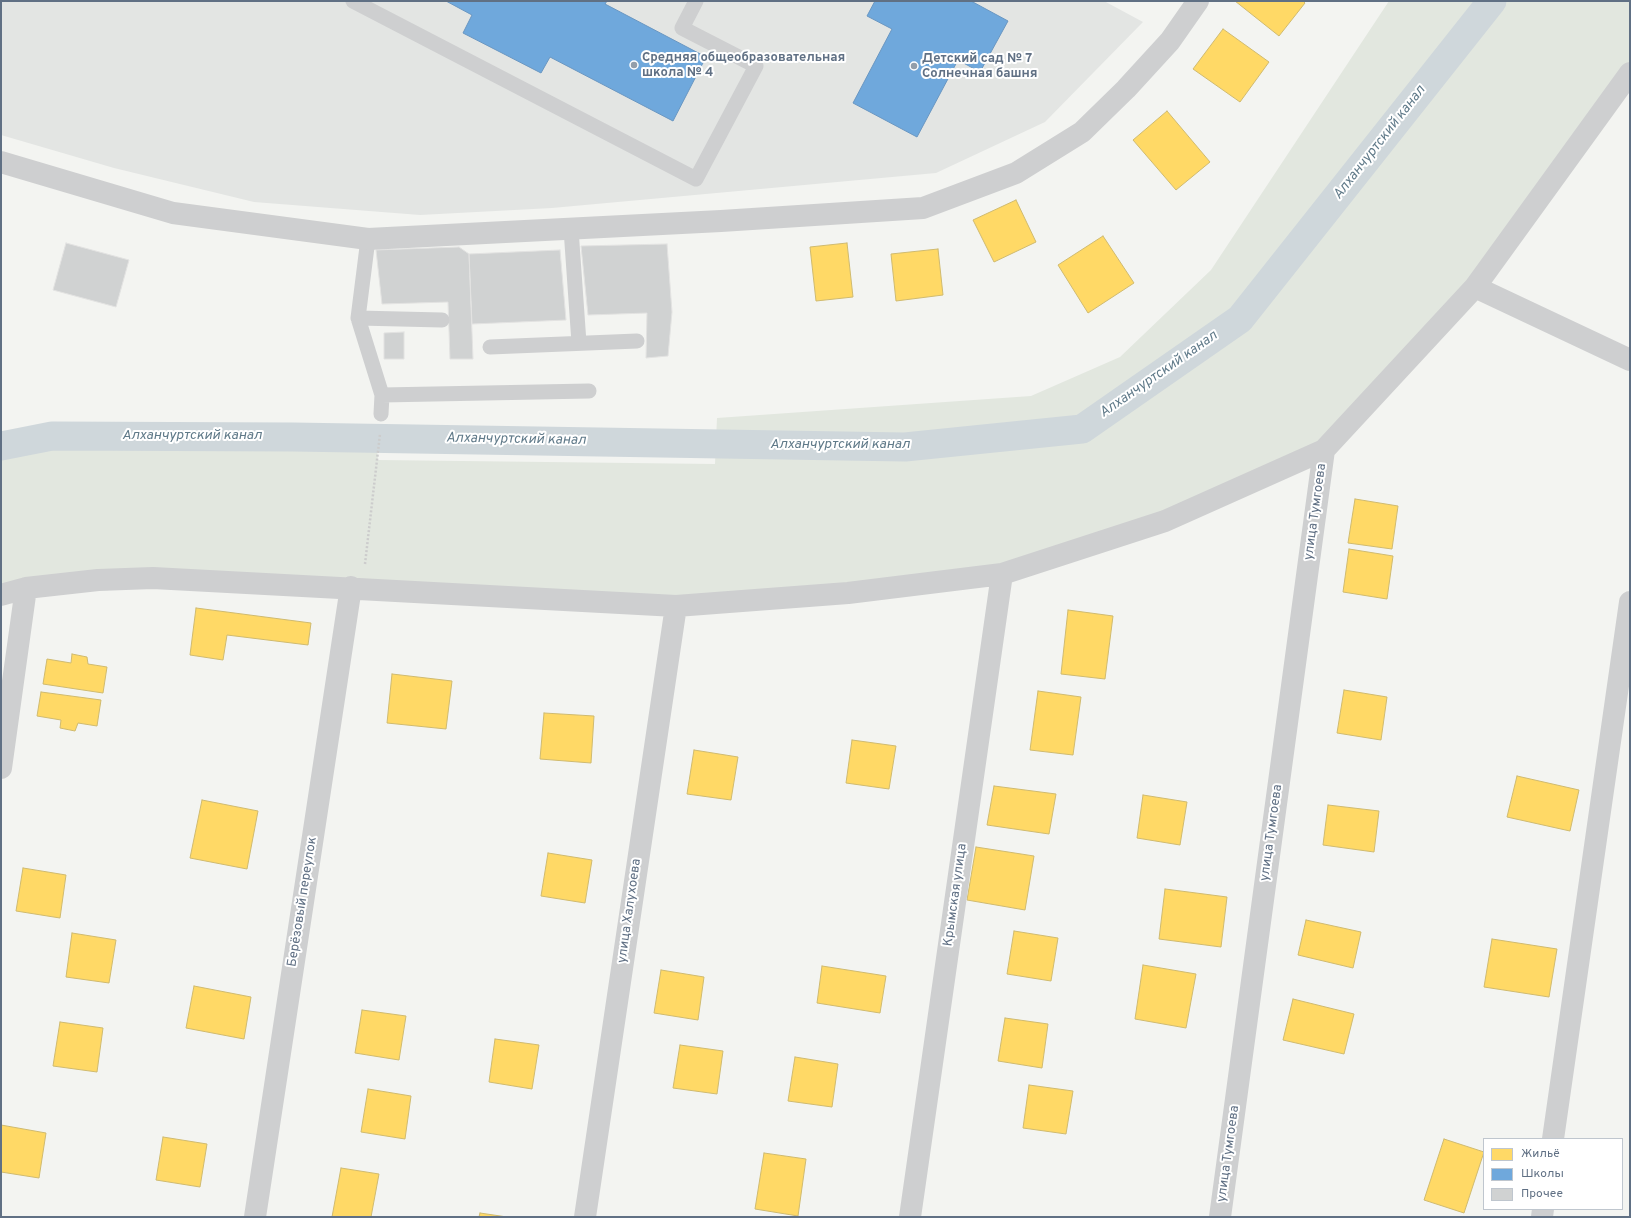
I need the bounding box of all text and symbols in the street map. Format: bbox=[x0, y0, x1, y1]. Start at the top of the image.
place label: Средняя общеобразовательная школа № 4 bbox=[642, 50, 845, 81]
place label: Детский сад № 7 Солнечная башня bbox=[922, 51, 1037, 82]
marker: Средняя общеобразовательная школа № 4 bbox=[629, 60, 639, 70]
marker: Детский сад № 7 Солнечная башня bbox=[909, 61, 919, 71]
water label: Алханчуртский канал bbox=[1330, 83, 1430, 203]
water label: Алханчуртский канал bbox=[1097, 328, 1221, 422]
water label: Алханчуртский канал bbox=[122, 428, 262, 444]
water label: Алханчуртский канал bbox=[446, 430, 586, 450]
water label: Алханчуртский канал bbox=[770, 437, 910, 453]
street label: улица Тумгоева bbox=[1301, 463, 1331, 561]
street label: улица Тумгоева bbox=[1257, 784, 1287, 882]
street label: Берёзовый переулок bbox=[285, 836, 321, 968]
street label: Крымская улица bbox=[941, 843, 971, 947]
street label: улица Халухоева bbox=[615, 858, 645, 964]
street label: улица Тумгоева bbox=[1214, 1105, 1244, 1203]
legend bbox=[1483, 1138, 1623, 1210]
text: Жильё bbox=[1521, 1146, 1560, 1162]
text: Школы bbox=[1521, 1166, 1564, 1182]
text: Прочее bbox=[1521, 1186, 1563, 1202]

